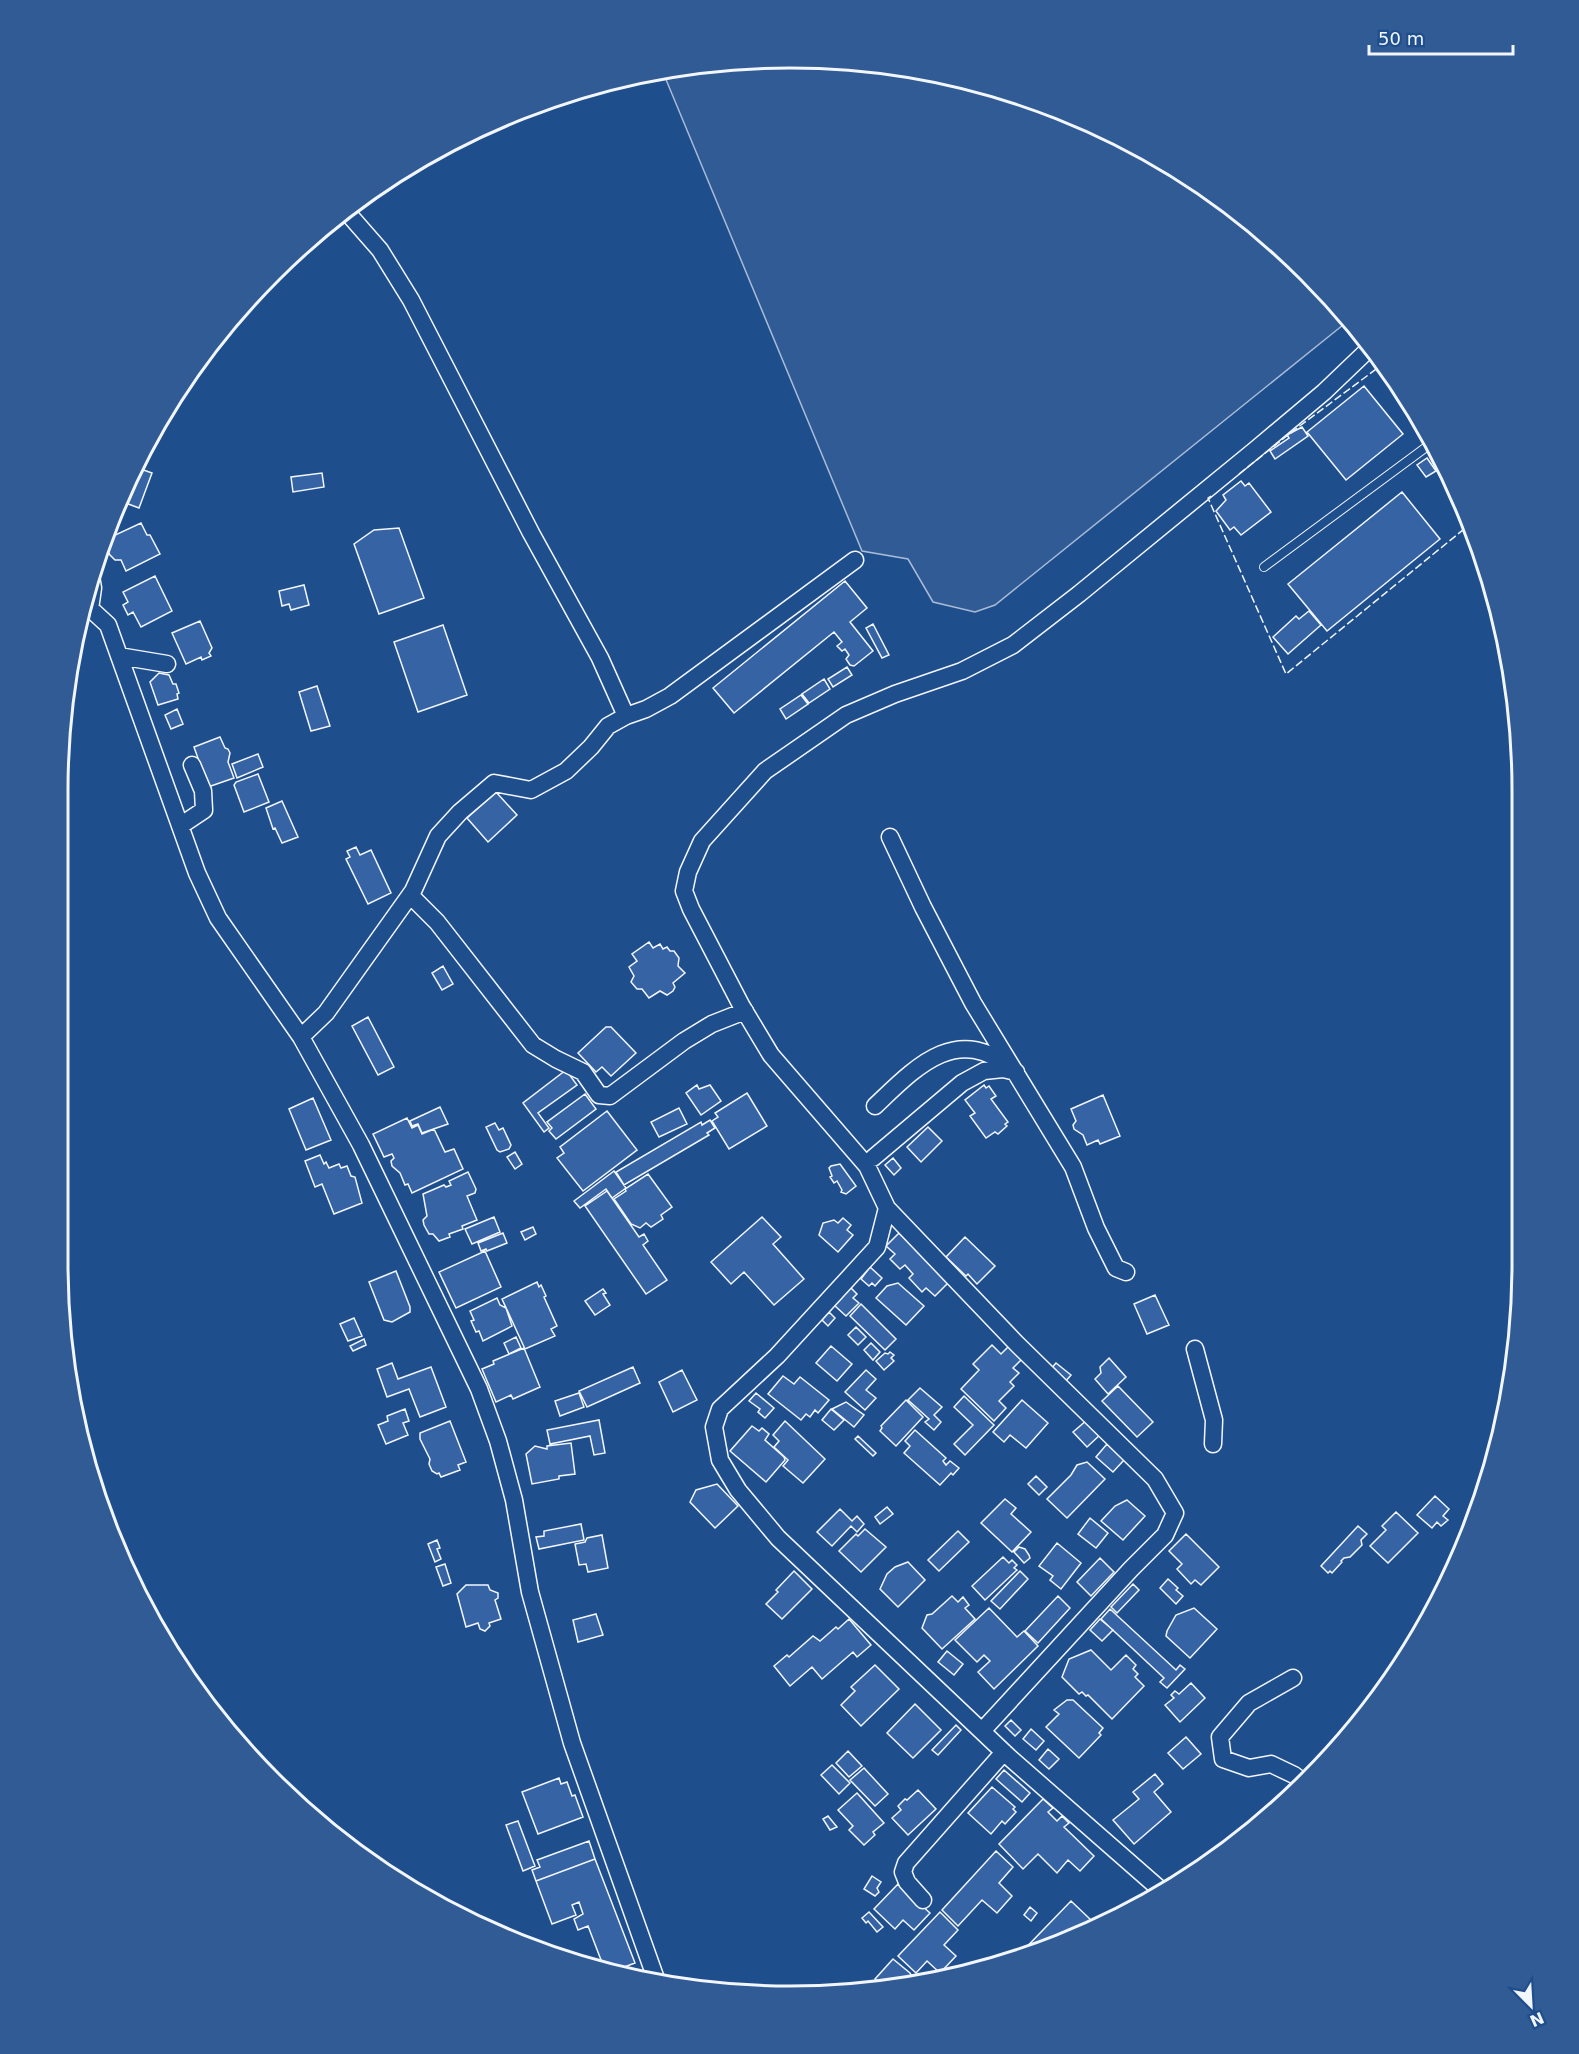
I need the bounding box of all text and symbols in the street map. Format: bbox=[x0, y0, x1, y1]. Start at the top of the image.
scale bar bbox=[1369, 18, 1513, 56]
text: 50 m bbox=[1378, 28, 1424, 49]
north arrow bbox=[1501, 1976, 1561, 2036]
text: N bbox=[1527, 2008, 1547, 2031]

